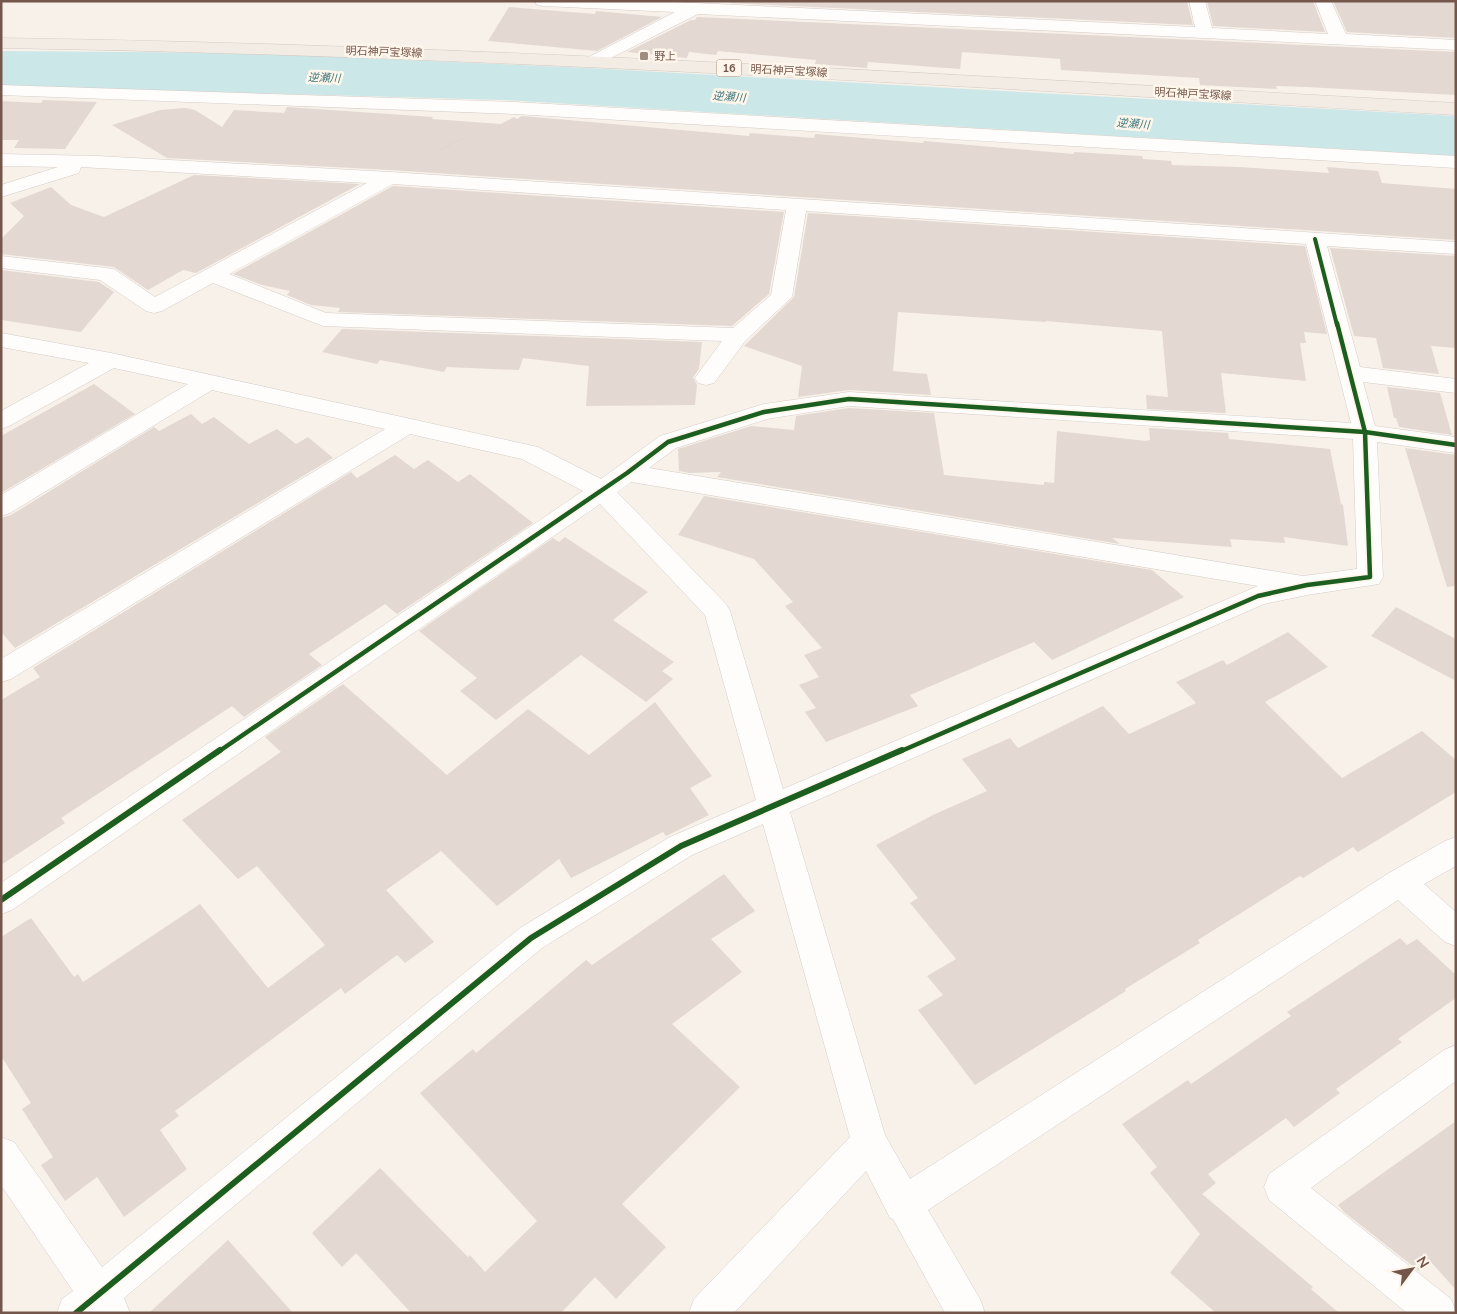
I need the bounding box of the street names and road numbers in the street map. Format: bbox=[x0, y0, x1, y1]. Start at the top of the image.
street label: 明石神戸宝塚線 bbox=[345, 43, 423, 61]
road number: 16 bbox=[716, 59, 742, 76]
street label: 明石神戸宝塚線 bbox=[750, 61, 828, 81]
street label: 明石神戸宝塚線 bbox=[1154, 84, 1232, 104]

